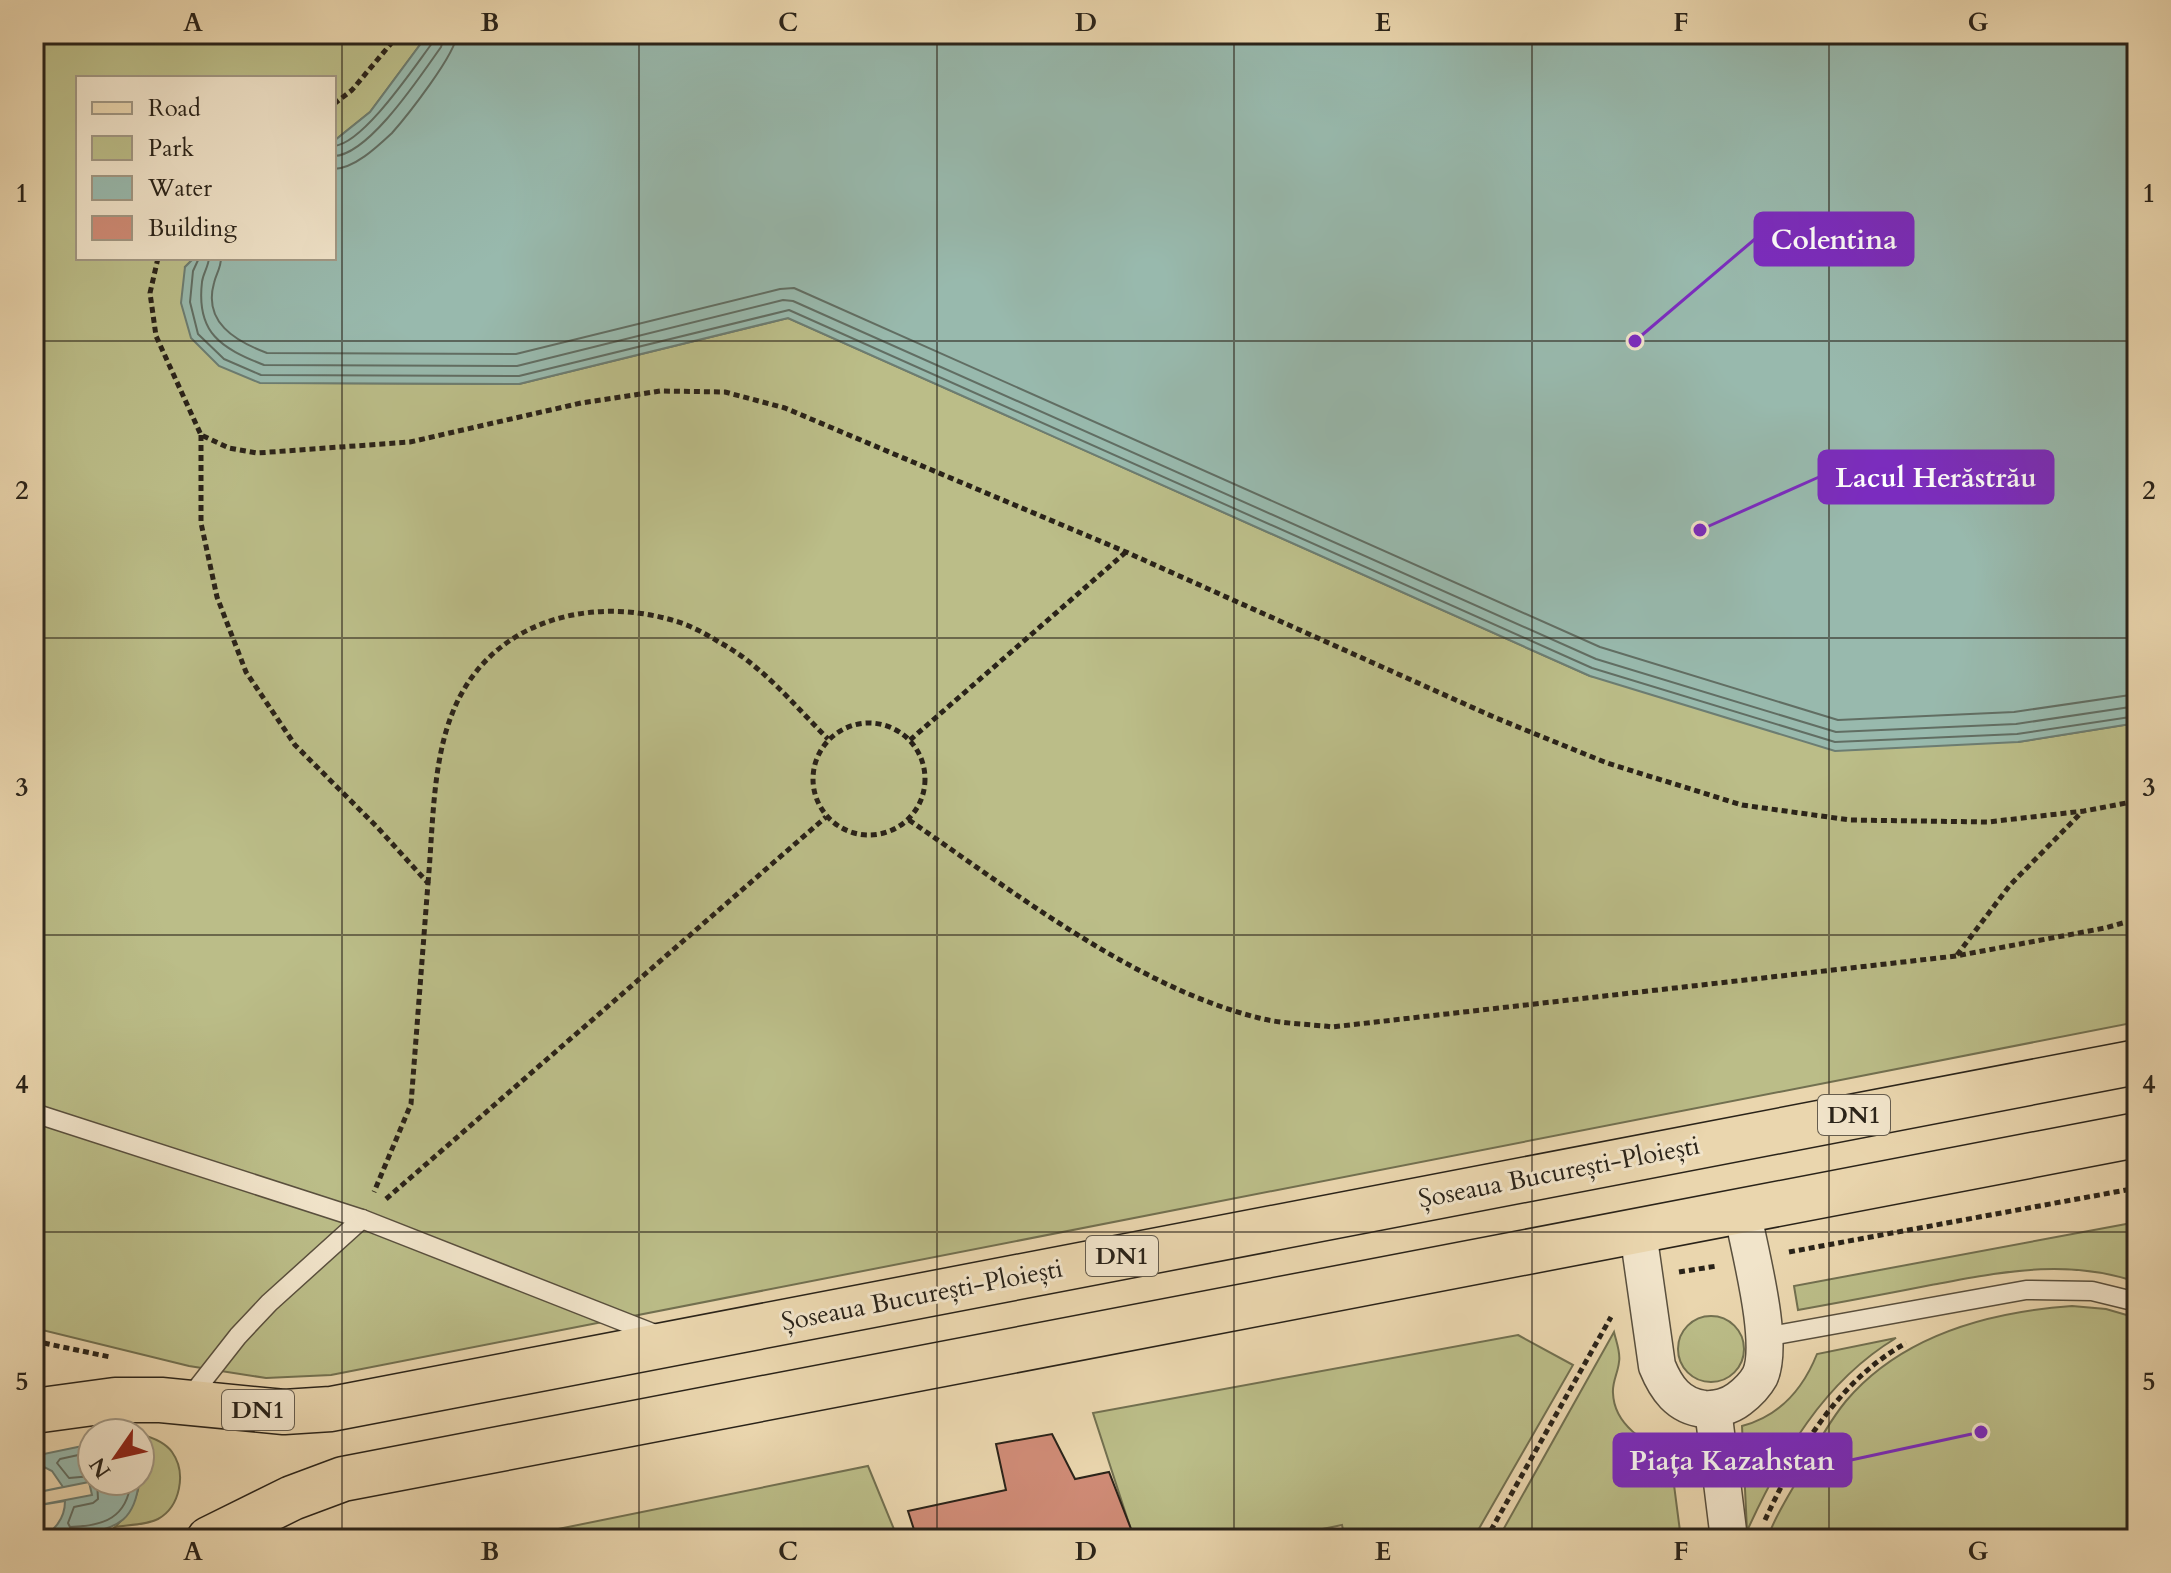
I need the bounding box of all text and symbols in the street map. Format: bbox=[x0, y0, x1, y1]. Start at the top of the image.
text: A bbox=[183, 5, 203, 40]
text: B bbox=[481, 5, 499, 40]
text: C bbox=[778, 5, 798, 40]
text: D bbox=[1075, 5, 1097, 40]
text: E bbox=[1375, 5, 1391, 40]
text: F bbox=[1673, 5, 1689, 40]
text: G bbox=[1967, 5, 1989, 40]
legend bbox=[76, 76, 336, 260]
text: Road bbox=[148, 92, 201, 125]
text: Park bbox=[148, 132, 194, 165]
text: Water bbox=[147, 172, 212, 205]
text: 1 bbox=[15, 176, 29, 211]
text: 1 bbox=[2142, 176, 2156, 211]
text: Building bbox=[148, 212, 238, 245]
callout: Colentina bbox=[1755, 213, 1913, 265]
text: Colentina bbox=[1771, 221, 1897, 259]
callout: Lacul Herăstrău bbox=[1819, 451, 2053, 503]
text: Lacul Herăstrău bbox=[1835, 459, 2037, 497]
text: 2 bbox=[15, 473, 29, 508]
text: 2 bbox=[2142, 473, 2156, 508]
text: 3 bbox=[15, 770, 29, 805]
text: 3 bbox=[2142, 770, 2156, 805]
text: 4 bbox=[15, 1067, 29, 1102]
text: 4 bbox=[2142, 1067, 2156, 1102]
road number: DN1 bbox=[1818, 1095, 1890, 1135]
street label: Șoseaua București-Ploiești bbox=[1415, 1128, 1703, 1216]
road number: DN1 bbox=[1086, 1236, 1158, 1276]
street label: Șoseaua București-Ploiești bbox=[778, 1251, 1066, 1339]
text: 5 bbox=[15, 1364, 29, 1399]
text: 5 bbox=[2142, 1364, 2156, 1399]
road number: DN1 bbox=[222, 1390, 294, 1430]
north arrow bbox=[76, 1417, 156, 1497]
callout: Piața Kazahstan bbox=[1614, 1434, 1851, 1486]
text: Piața Kazahstan bbox=[1629, 1442, 1835, 1480]
text: N bbox=[82, 1451, 118, 1484]
text: A bbox=[183, 1534, 203, 1569]
text: B bbox=[481, 1534, 499, 1569]
text: C bbox=[778, 1534, 798, 1569]
text: D bbox=[1075, 1534, 1097, 1569]
text: E bbox=[1375, 1534, 1391, 1569]
text: F bbox=[1673, 1534, 1689, 1569]
text: G bbox=[1967, 1534, 1989, 1569]

